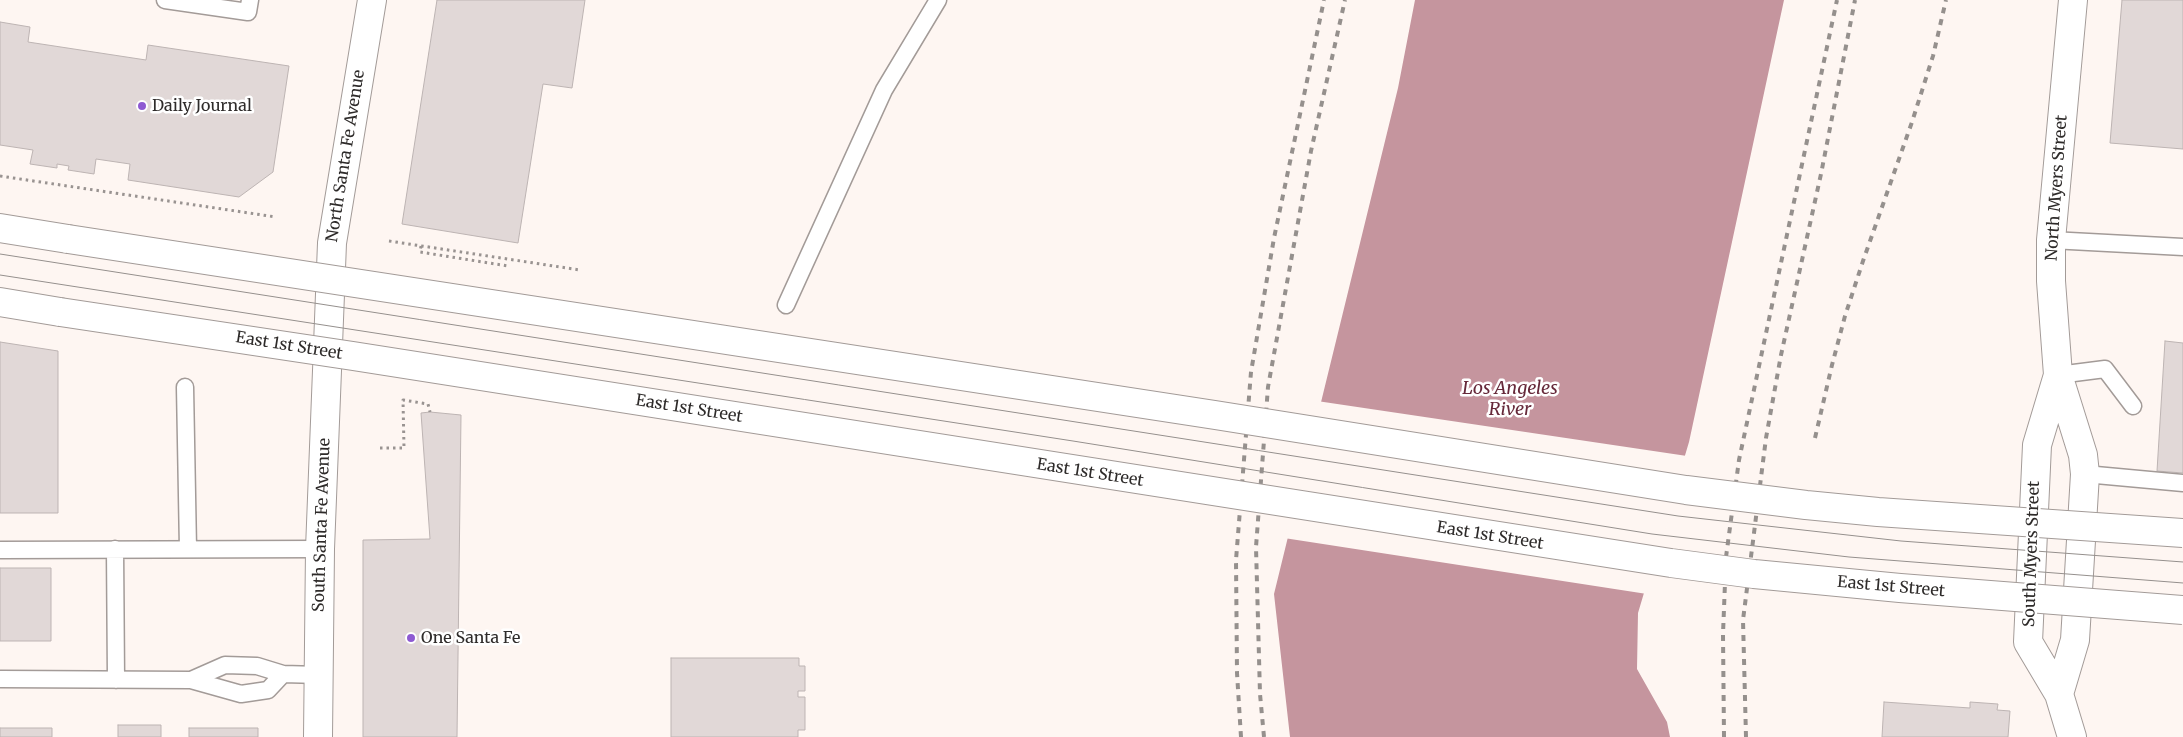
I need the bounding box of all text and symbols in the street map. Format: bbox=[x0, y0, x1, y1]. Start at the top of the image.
street label: North Santa Fe Avenue bbox=[323, 68, 369, 244]
place label: Daily Journal bbox=[152, 96, 252, 116]
marker: Daily Journal bbox=[136, 100, 148, 112]
street label: North Myers Street bbox=[2042, 114, 2072, 262]
street label: East 1st Street bbox=[234, 328, 344, 364]
water label: Los Angeles River bbox=[1462, 378, 1558, 420]
street label: East 1st Street bbox=[634, 391, 744, 427]
street label: South Santa Fe Avenue bbox=[309, 438, 335, 612]
street label: East 1st Street bbox=[1035, 455, 1145, 491]
street label: South Myers Street bbox=[2020, 480, 2044, 628]
street label: East 1st Street bbox=[1435, 518, 1545, 554]
street label: East 1st Street bbox=[1836, 573, 1946, 601]
place label: One Santa Fe bbox=[421, 628, 520, 648]
marker: One Santa Fe bbox=[405, 632, 417, 644]

